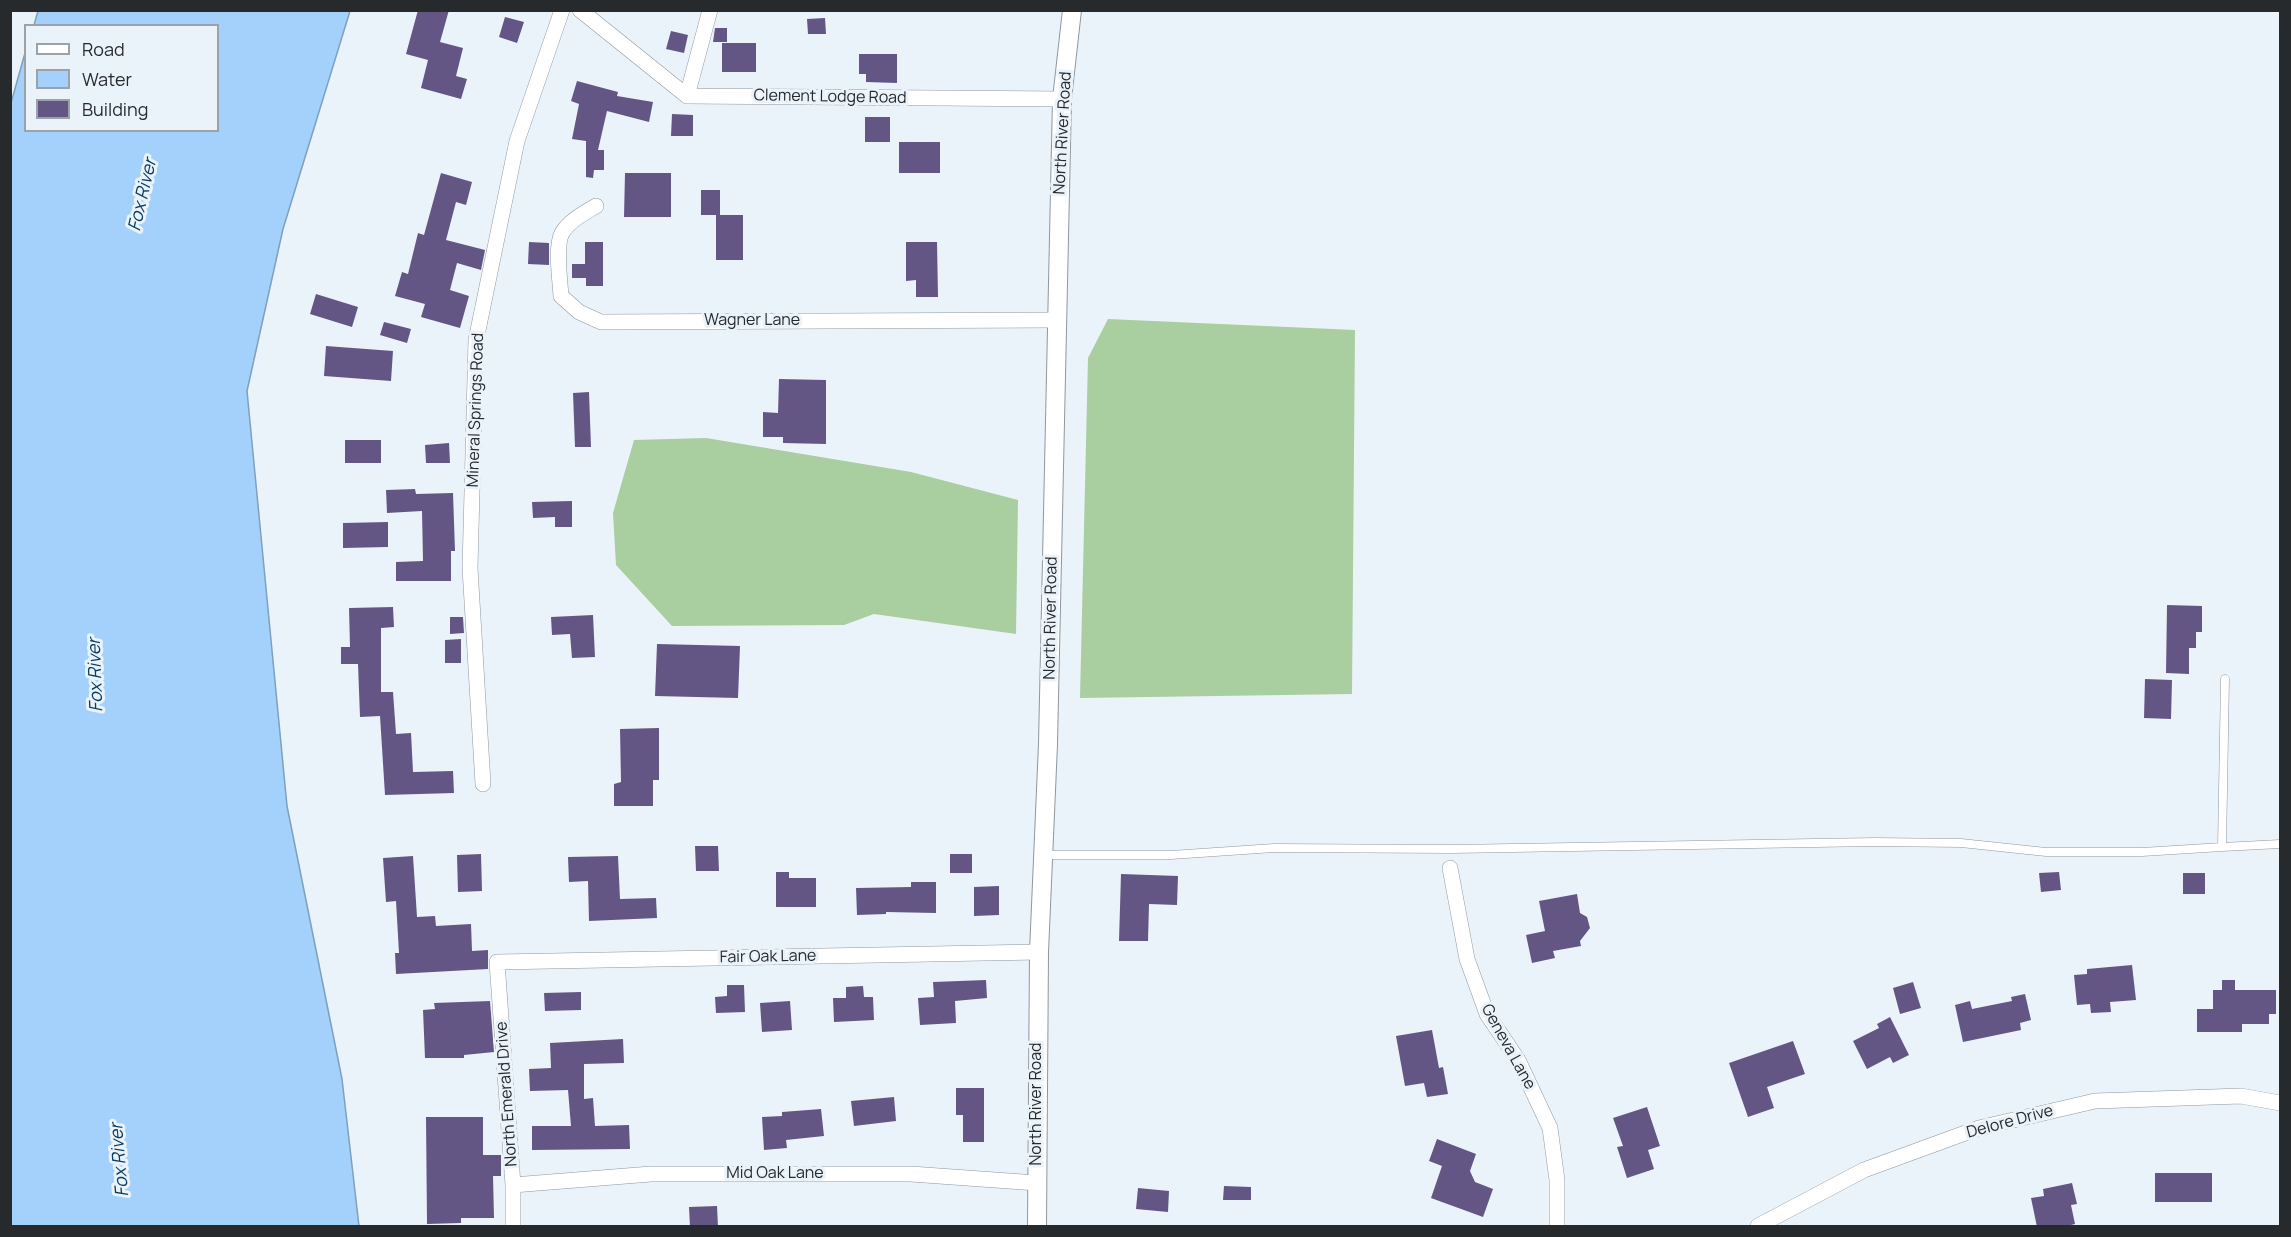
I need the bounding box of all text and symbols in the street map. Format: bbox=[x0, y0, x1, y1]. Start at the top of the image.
legend bbox=[24, 24, 219, 132]
text: Road bbox=[82, 37, 125, 61]
text: Water bbox=[82, 67, 132, 91]
street label: North River Road bbox=[1050, 71, 1076, 195]
street label: Clement Lodge Road bbox=[753, 86, 907, 108]
text: Building bbox=[82, 97, 148, 121]
water label: Fox River bbox=[124, 157, 162, 233]
street label: Wagner Lane bbox=[704, 311, 800, 331]
street label: Mineral Springs Road bbox=[464, 332, 488, 488]
street label: North River Road bbox=[1040, 556, 1062, 680]
water label: Fox River bbox=[84, 638, 108, 712]
street label: Fair Oak Lane bbox=[719, 947, 817, 967]
street label: Geneva Lane bbox=[1477, 1001, 1539, 1093]
street label: North Emerald Drive bbox=[492, 1021, 522, 1167]
street label: North River Road bbox=[1027, 1042, 1047, 1166]
street label: Delore Drive bbox=[1965, 1101, 2055, 1143]
water label: Fox River bbox=[106, 1122, 134, 1198]
street label: Mid Oak Lane bbox=[726, 1164, 824, 1184]

